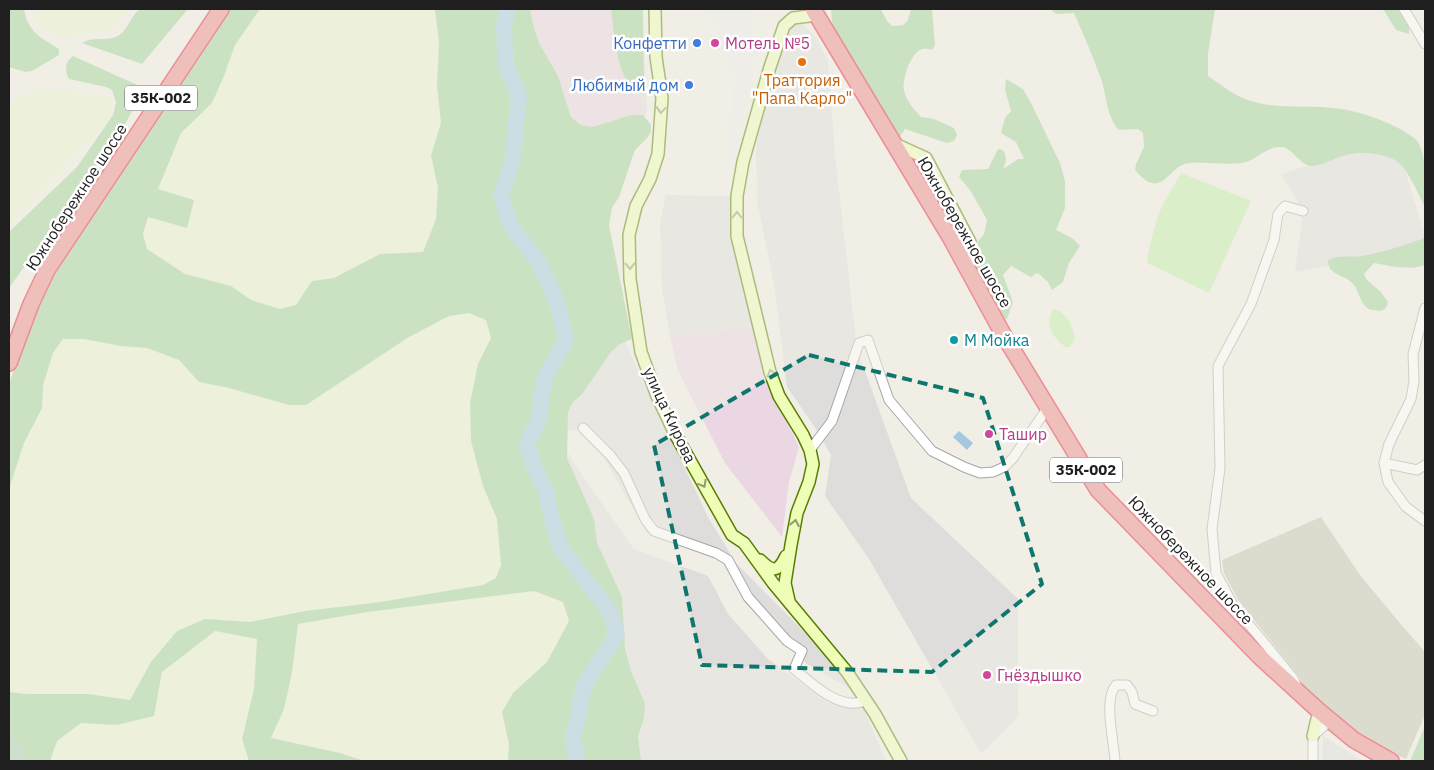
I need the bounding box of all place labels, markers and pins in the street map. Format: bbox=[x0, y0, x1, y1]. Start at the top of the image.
place label: Конфетти bbox=[613, 33, 687, 53]
place label: Мотель №5 bbox=[725, 33, 810, 53]
marker: Конфетти bbox=[691, 37, 703, 49]
marker: Мотель №5 bbox=[709, 37, 721, 49]
marker: Траттория "Папа Карло" bbox=[796, 56, 808, 68]
place label: Траттория "Папа Карло" bbox=[752, 70, 852, 108]
place label: Любимый дом bbox=[571, 75, 679, 95]
marker: Любимый дом bbox=[683, 79, 695, 91]
place label: М Мойка bbox=[964, 330, 1030, 350]
marker: М Мойка bbox=[948, 334, 960, 346]
place label: Ташир bbox=[999, 424, 1047, 444]
marker: Ташир bbox=[983, 428, 995, 440]
place label: Гнёздышко bbox=[997, 665, 1082, 685]
marker: Гнёздышко bbox=[981, 669, 993, 681]

